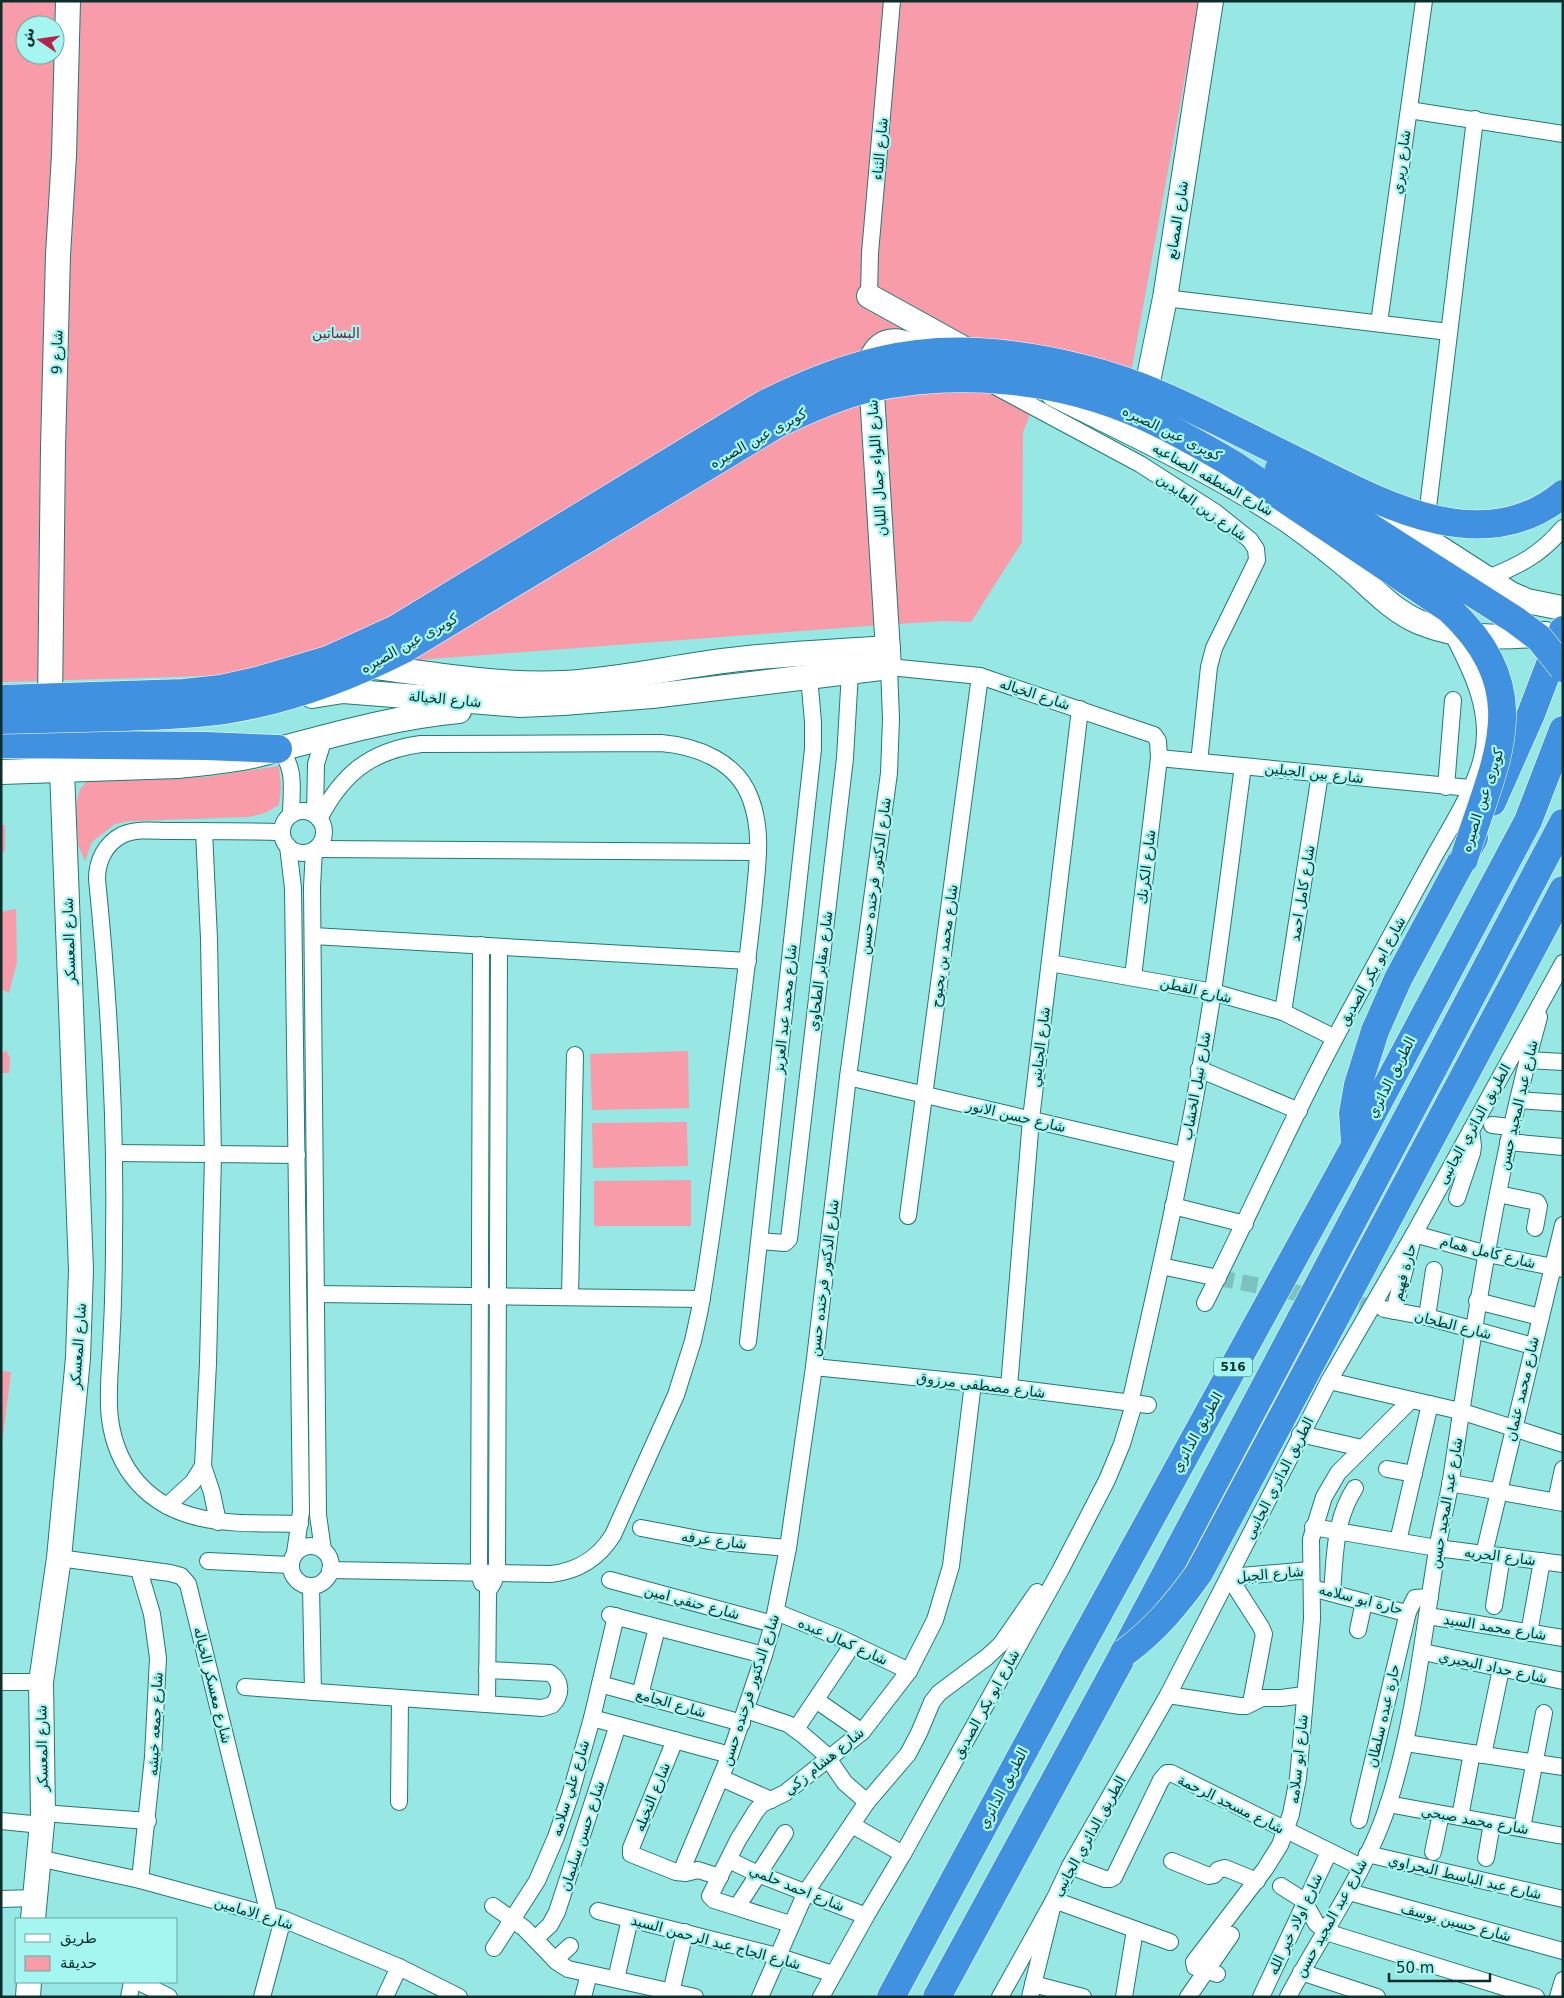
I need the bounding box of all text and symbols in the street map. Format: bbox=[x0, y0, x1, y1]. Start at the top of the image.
north arrow bbox=[15, 15, 65, 65]
text: ش bbox=[17, 26, 37, 48]
street label: شارع الثناء bbox=[869, 117, 892, 181]
street label: شارع ريري bbox=[1389, 129, 1414, 195]
street label: شارع المصانع bbox=[1163, 179, 1192, 261]
park label: البساتين bbox=[312, 325, 360, 342]
street label: شارع 9 bbox=[49, 330, 66, 374]
street label: شارع اللواء جمال اللبان bbox=[864, 399, 891, 537]
street label: كوبرى عين الصيره bbox=[1119, 402, 1224, 465]
street label: كوبرى عين الصيره bbox=[707, 405, 810, 472]
street label: شارع المنطقه الصناعيه bbox=[1149, 439, 1276, 520]
street label: شارع زين العابدين bbox=[1153, 470, 1250, 545]
street label: كوبرى عين الصيره bbox=[358, 610, 461, 677]
street label: شارع الخياله bbox=[997, 675, 1072, 714]
street label: شارع الخيالة bbox=[408, 688, 482, 711]
street label: كوبرى عين الصيره bbox=[1458, 746, 1507, 854]
street label: شارع بين الجبلين bbox=[1263, 760, 1364, 787]
street label: شارع الدكتور فرخنده حسن bbox=[856, 796, 895, 956]
street label: شارع الكرنك bbox=[1133, 829, 1159, 905]
street label: شارع كامل احمد bbox=[1287, 844, 1318, 942]
street label: شارع محمد بن بحبوح bbox=[927, 883, 962, 1009]
street label: شارع المعسكر bbox=[59, 897, 80, 986]
street label: شارع مقابر الطحاوى bbox=[805, 910, 836, 1032]
street label: شارع ابو بكر الصديق bbox=[1335, 914, 1409, 1029]
street label: شارع محمد عبد العزيز bbox=[770, 943, 801, 1076]
street label: شارع القطن bbox=[1158, 974, 1233, 1007]
street label: شارع الجنايني bbox=[1027, 1006, 1054, 1088]
street label: شارع نبيل الخشاب bbox=[1179, 1030, 1214, 1142]
street label: الطريق الدائري bbox=[1364, 1034, 1419, 1121]
street label: شارع عبد المجيد حسن bbox=[1495, 1038, 1542, 1172]
street label: الطريق الدائري الجانبى bbox=[1434, 1061, 1515, 1187]
street label: شارع حسن الانور bbox=[964, 1097, 1067, 1136]
street label: شارع الدكتور فرخنده حسن bbox=[806, 1198, 843, 1358]
street label: شارع كامل همام bbox=[1439, 1232, 1537, 1273]
street label: حارة فهيم bbox=[1389, 1242, 1420, 1302]
street label: شارع المعسكر bbox=[67, 1302, 90, 1391]
street label: شارع الطحان bbox=[1413, 1308, 1493, 1343]
street label: شارع محمد عثمان bbox=[1502, 1335, 1543, 1443]
road number: 516 bbox=[1214, 1358, 1252, 1376]
street label: شارع مصطفى مرزوق bbox=[916, 1369, 1046, 1402]
street label: الطريق الدائري bbox=[1168, 1389, 1227, 1475]
street label: الطريق الدائري الجانبى bbox=[1241, 1414, 1318, 1542]
street label: شارع عبد المجيد حسن bbox=[1427, 1436, 1466, 1570]
street label: شارع عرفه bbox=[680, 1528, 748, 1553]
street label: شارع الحريه bbox=[1463, 1544, 1537, 1569]
street label: شارع الجبل bbox=[1236, 1563, 1304, 1586]
street label: حارة ابو سلامه bbox=[1317, 1581, 1405, 1618]
street label: شارع حنفي امين bbox=[642, 1582, 741, 1623]
street label: شارع محمد السيد bbox=[1442, 1611, 1548, 1644]
street label: شارع الدكتور فرخنده حسن bbox=[718, 1612, 783, 1768]
street label: شارع كمال عبده bbox=[795, 1614, 890, 1669]
street label: شارع معسكر الخياله bbox=[190, 1625, 235, 1745]
street label: شارع ابو بكر الصديق bbox=[949, 1647, 1023, 1762]
street label: شارع حداد البحيري bbox=[1437, 1648, 1549, 1687]
street label: حارة عبده سلطان bbox=[1363, 1663, 1404, 1769]
street label: شارع جمعه خيشه bbox=[144, 1672, 167, 1776]
street label: شارع الجامع bbox=[634, 1685, 708, 1722]
street label: شارع المعسكر bbox=[33, 1705, 52, 1792]
street label: شارع ابو سلامه bbox=[1285, 1713, 1312, 1805]
street label: شارع هشام زكي bbox=[781, 1724, 868, 1799]
street label: شارع علي سلامه bbox=[548, 1738, 593, 1838]
street label: الطريق الدائري bbox=[975, 1745, 1032, 1832]
street label: شارع النخيله bbox=[631, 1760, 674, 1834]
street label: شارع مسجد الرحمة bbox=[1175, 1771, 1287, 1838]
street label: الطريق الدائري الجانبى bbox=[1049, 1773, 1130, 1899]
street label: شارع حسن سليمان bbox=[557, 1779, 608, 1893]
street label: شارع محمد صبحي bbox=[1420, 1803, 1530, 1838]
street label: شارع عبد الباسط البحراوي bbox=[1387, 1852, 1543, 1903]
street label: شارع عبد المجيد حسن bbox=[1292, 1856, 1371, 1981]
street label: شارع احمد حلمي bbox=[747, 1862, 847, 1915]
street label: شارع اولاد خير الله bbox=[1264, 1871, 1326, 1978]
street label: شارع الامامين bbox=[212, 1893, 295, 1934]
street label: شارع حسين يوسف bbox=[1399, 1900, 1513, 1945]
street label: شارع الحاج عبد الرحمن السيد bbox=[629, 1912, 803, 1973]
legend bbox=[15, 1918, 178, 1983]
text: طريق bbox=[60, 1929, 97, 1947]
scale bar bbox=[1389, 1950, 1490, 1982]
text: حديقة bbox=[60, 1954, 97, 1972]
text: 50 m bbox=[1396, 1959, 1434, 1977]

